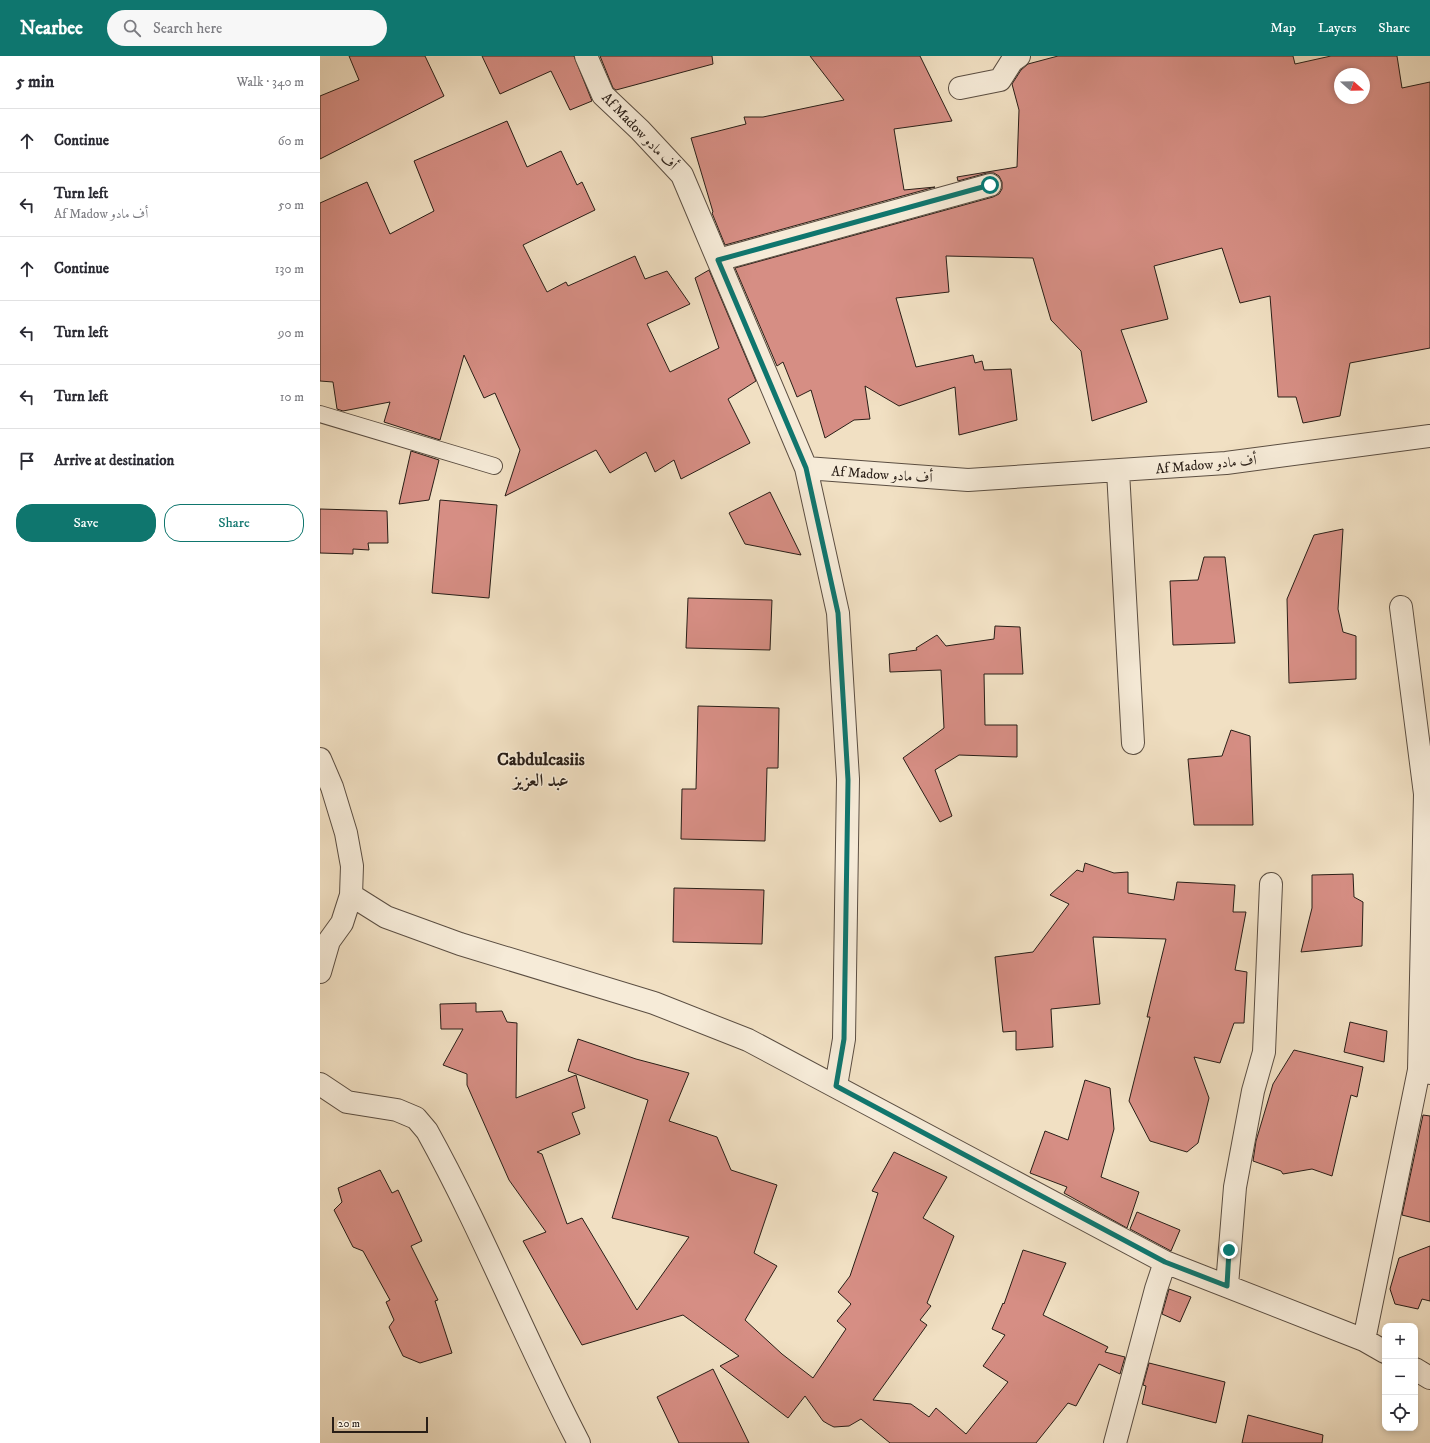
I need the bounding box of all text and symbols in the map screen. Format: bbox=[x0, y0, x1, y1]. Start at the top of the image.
search box bbox=[107, 10, 387, 46]
text: Nearbee bbox=[20, 17, 83, 40]
icon: search bbox=[121, 17, 143, 39]
text: Search here bbox=[153, 19, 222, 38]
text: Map bbox=[1270, 19, 1296, 37]
text: Layers bbox=[1318, 19, 1356, 37]
text: Share bbox=[1378, 19, 1410, 37]
north arrow bbox=[1334, 68, 1370, 104]
text: 5 min bbox=[16, 71, 54, 93]
text: Walk · 340 m bbox=[236, 74, 304, 90]
street label: Af Madow أف مادو bbox=[598, 88, 683, 175]
icon: ahead bbox=[16, 130, 38, 152]
text: Continue bbox=[54, 131, 109, 150]
text: 60 m bbox=[278, 133, 304, 149]
route start bbox=[981, 176, 999, 194]
text: Turn left bbox=[54, 184, 108, 203]
icon: left bbox=[16, 194, 38, 216]
text: 50 m bbox=[278, 197, 304, 213]
text: Af Madow أف مادو bbox=[54, 206, 148, 222]
icon: ahead bbox=[16, 258, 38, 280]
text: Continue bbox=[54, 259, 109, 278]
text: 130 m bbox=[275, 261, 304, 277]
icon: left bbox=[16, 322, 38, 344]
text: Turn left bbox=[54, 323, 108, 342]
text: 90 m bbox=[278, 325, 304, 341]
icon: left bbox=[16, 386, 38, 408]
text: Turn left bbox=[54, 387, 108, 406]
text: 10 m bbox=[280, 389, 304, 405]
icon: arrive bbox=[16, 450, 38, 472]
street label: Af Madow أف مادو bbox=[1155, 450, 1258, 478]
text: Arrive at destination bbox=[54, 451, 174, 470]
street label: Af Madow أف مادو bbox=[831, 460, 934, 488]
button: Save bbox=[16, 504, 156, 542]
button: Share bbox=[164, 504, 304, 542]
district label: Cabdulcasiis عبد العزيز bbox=[497, 749, 585, 792]
route end bbox=[1220, 1241, 1238, 1259]
map controls bbox=[1382, 1323, 1418, 1431]
button: + bbox=[1382, 1323, 1418, 1359]
button: − bbox=[1382, 1359, 1418, 1395]
button: locate bbox=[1382, 1395, 1418, 1431]
scale bar bbox=[332, 1415, 428, 1434]
text: 20 m bbox=[338, 1417, 360, 1431]

